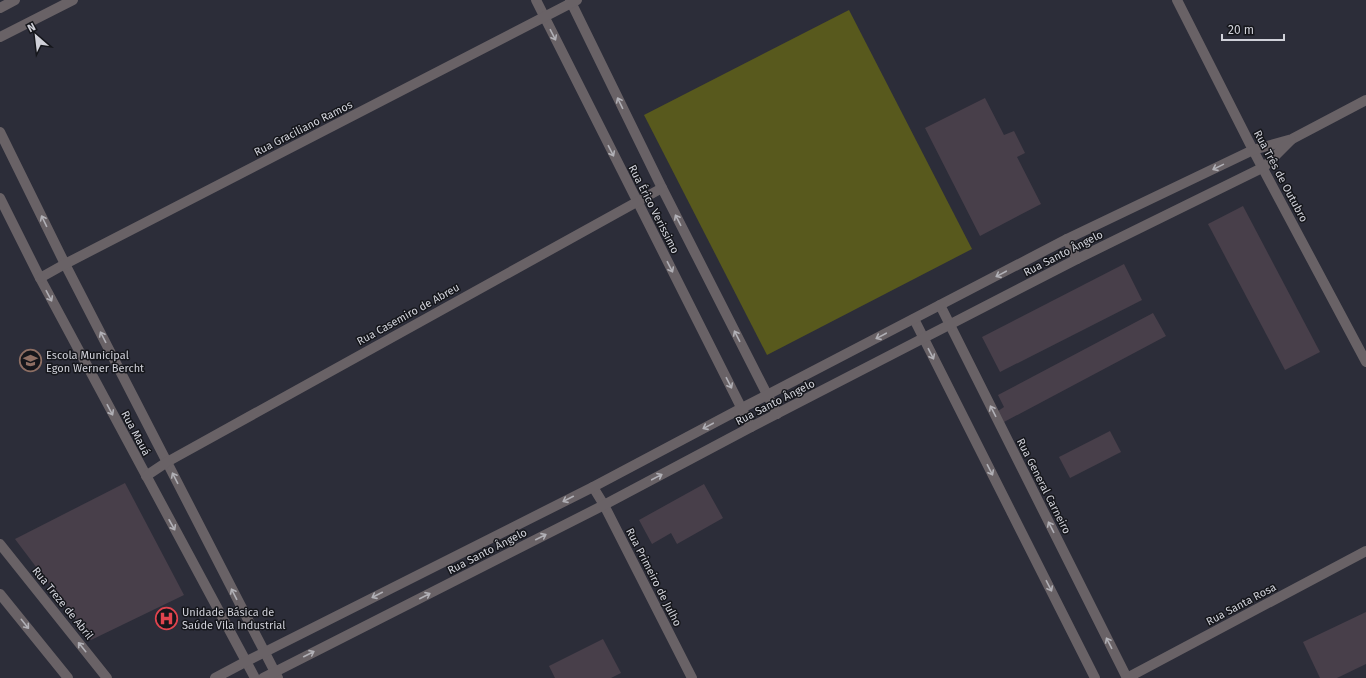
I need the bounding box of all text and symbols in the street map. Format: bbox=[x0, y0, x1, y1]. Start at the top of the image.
north arrow bbox=[16, 16, 56, 56]
scale bar bbox=[1222, 16, 1284, 42]
text: N bbox=[25, 20, 38, 35]
text: 20 m bbox=[1228, 23, 1254, 37]
one-way arrow bbox=[550, 29, 558, 41]
street label: Rua Graciliano Ramos bbox=[252, 98, 355, 159]
one-way arrow bbox=[616, 98, 623, 110]
street label: Rua Três de Outubro bbox=[1251, 128, 1310, 224]
one-way arrow bbox=[608, 145, 616, 157]
street label: Rua Érico Verissimo bbox=[626, 162, 682, 256]
one-way arrow bbox=[1212, 163, 1224, 171]
one-way arrow bbox=[674, 214, 681, 226]
one-way arrow bbox=[40, 215, 47, 227]
street label: Rua Santo Ângelo bbox=[1021, 228, 1105, 279]
one-way arrow bbox=[667, 261, 674, 273]
one-way arrow bbox=[995, 270, 1007, 278]
street label: Rua Casemiro de Abreu bbox=[355, 281, 462, 348]
one-way arrow bbox=[46, 289, 53, 301]
one-way arrow bbox=[733, 330, 740, 342]
one-way arrow bbox=[99, 331, 106, 343]
one-way arrow bbox=[875, 333, 887, 340]
school or university icon: Escola Municipal Egon Werner Bercht bbox=[18, 348, 44, 374]
one-way arrow bbox=[928, 348, 935, 360]
place label: Escola Municipal Egon Werner Bercht bbox=[46, 349, 144, 375]
one-way arrow bbox=[726, 377, 733, 389]
street label: Rua Santo Ângelo bbox=[733, 377, 817, 428]
one-way arrow bbox=[107, 404, 115, 416]
one-way arrow bbox=[989, 405, 996, 417]
street label: Rua Mauá bbox=[118, 409, 153, 458]
one-way arrow bbox=[702, 422, 714, 430]
street label: Rua General Carneiro bbox=[1014, 436, 1073, 536]
one-way arrow bbox=[986, 464, 994, 476]
one-way arrow bbox=[171, 472, 178, 484]
one-way arrow bbox=[650, 473, 662, 481]
one-way arrow bbox=[562, 496, 574, 503]
one-way arrow bbox=[169, 518, 176, 530]
one-way arrow bbox=[1047, 521, 1054, 533]
street label: Rua Santo Ângelo bbox=[445, 526, 529, 577]
street label: Rua Primeiro de Julho bbox=[623, 526, 684, 629]
one-way arrow bbox=[535, 533, 547, 540]
street label: Rua Treze de Abril bbox=[29, 564, 96, 642]
one-way arrow bbox=[1045, 580, 1053, 592]
street label: Rua Santa Rosa bbox=[1204, 581, 1278, 628]
one-way arrow bbox=[230, 588, 237, 600]
one-way arrow bbox=[419, 591, 431, 599]
one-way arrow bbox=[371, 592, 383, 599]
hospital icon: Unidade Básica de Saúde Vila Industrial bbox=[153, 605, 179, 631]
place label: Unidade Básica de Saúde Vila Industrial bbox=[182, 606, 285, 632]
one-way arrow bbox=[20, 619, 29, 630]
one-way arrow bbox=[1105, 637, 1112, 649]
one-way arrow bbox=[78, 642, 87, 653]
one-way arrow bbox=[303, 650, 315, 657]

